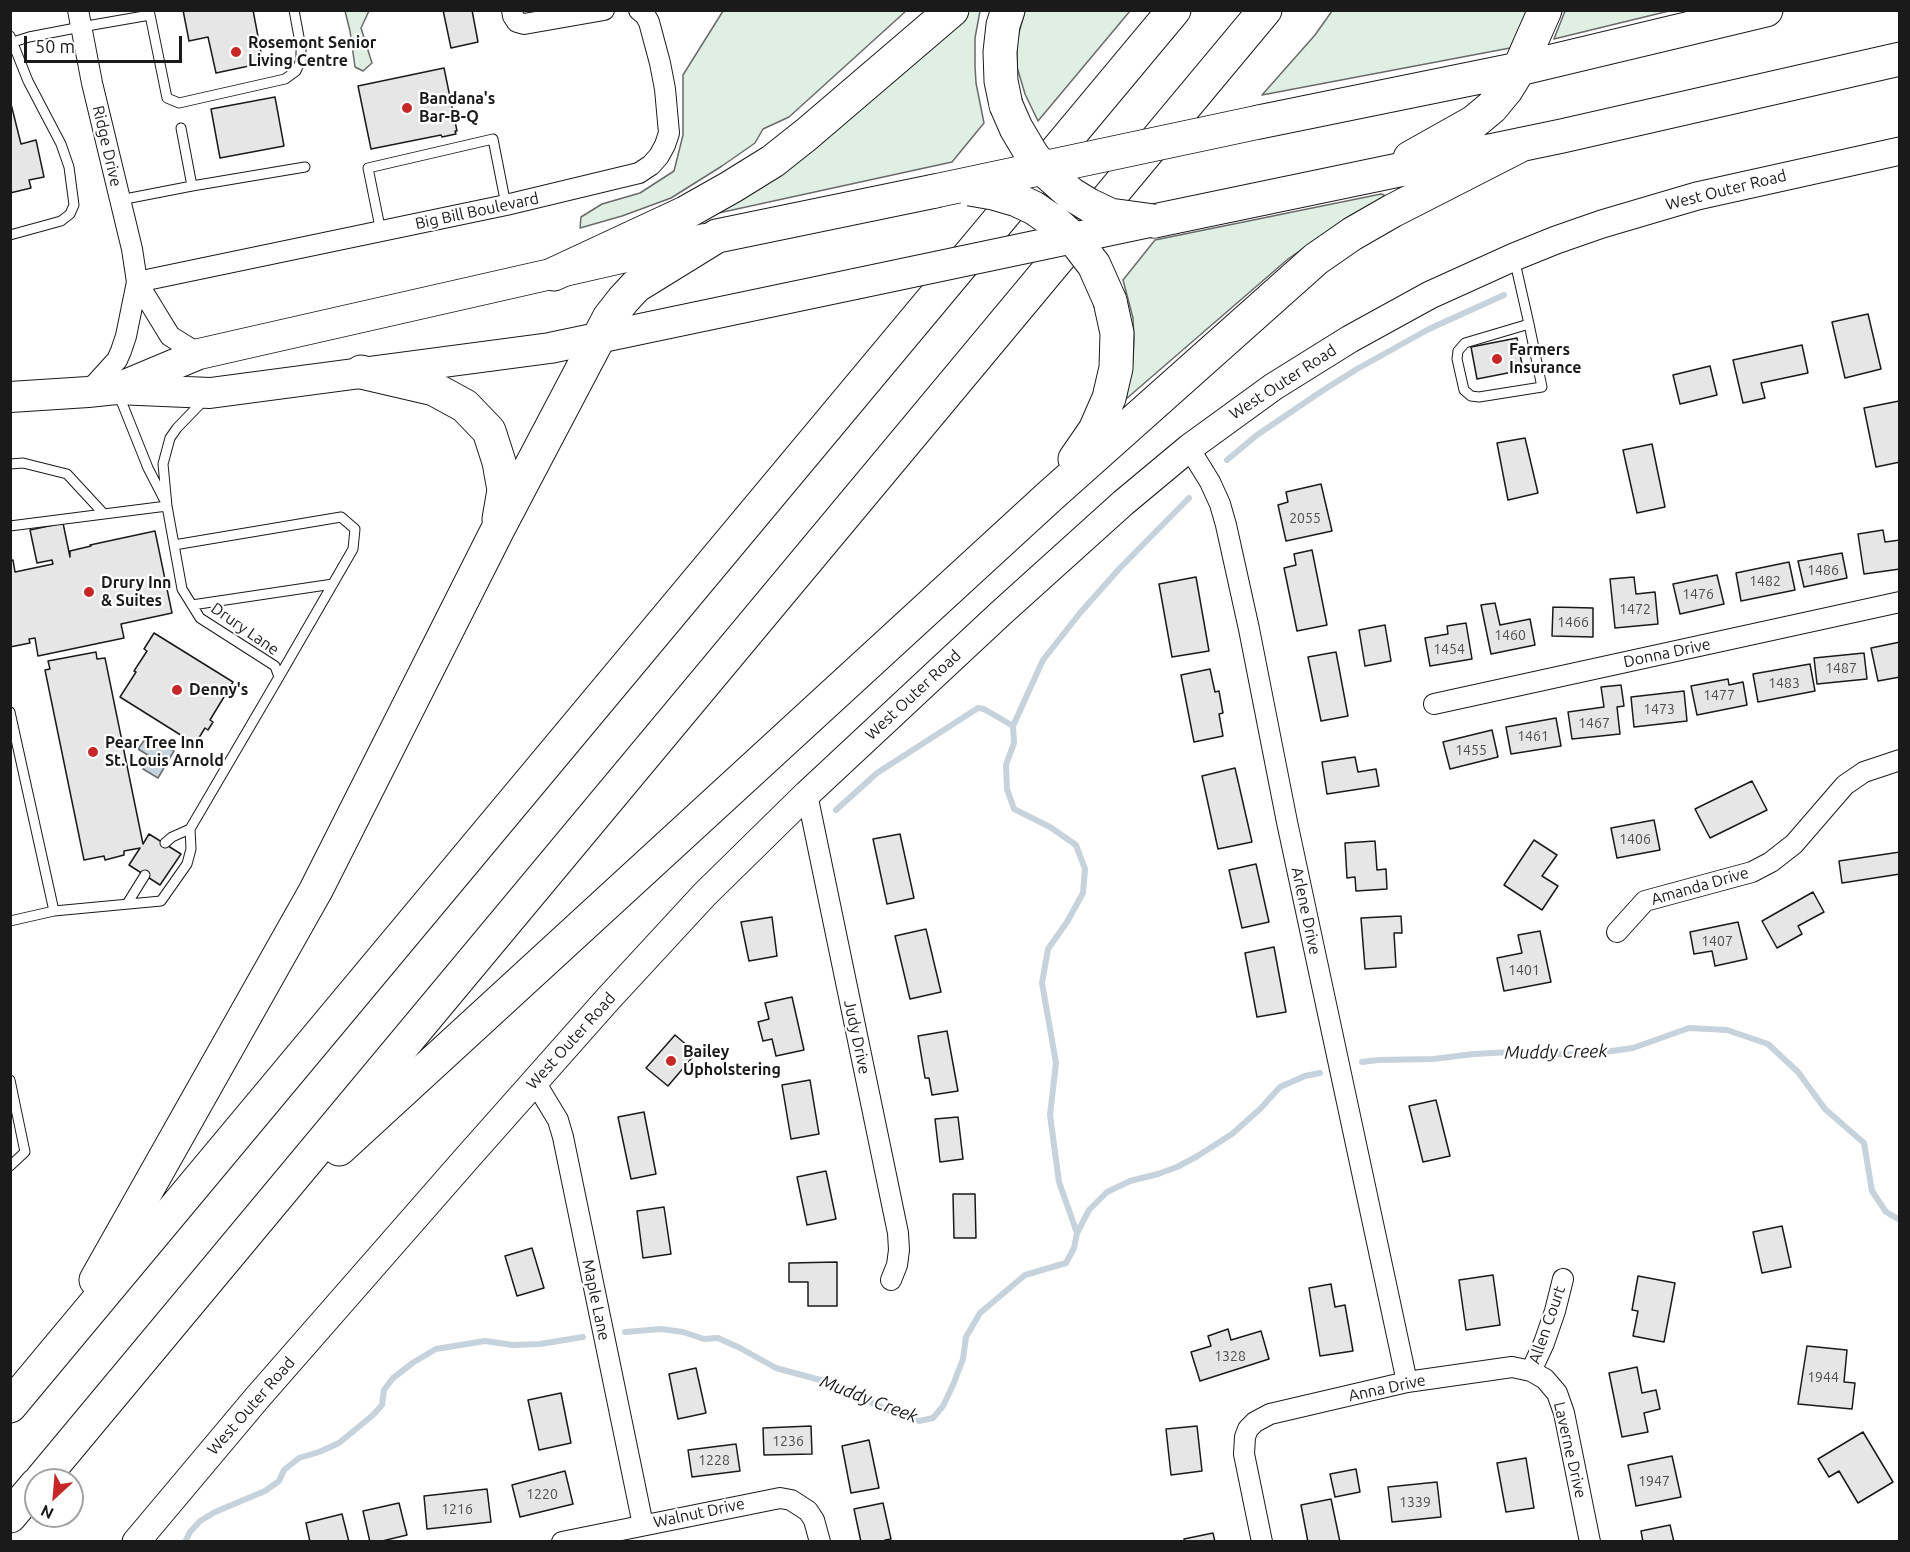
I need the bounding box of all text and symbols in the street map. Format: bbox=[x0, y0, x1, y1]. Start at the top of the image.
scale bar bbox=[27, 24, 184, 62]
place label: Rosemont Senior Living Centre bbox=[248, 33, 376, 71]
text: 50 m bbox=[35, 36, 75, 56]
marker: Rosemont Senior Living Centre bbox=[229, 45, 243, 59]
place label: Bandana's Bar-B-Q bbox=[419, 89, 495, 127]
marker: Bandana's Bar-B-Q bbox=[400, 101, 414, 115]
street label: Ridge Drive bbox=[88, 104, 126, 188]
street label: West Outer Road bbox=[1664, 166, 1788, 214]
street label: Big Bill Boulevard bbox=[413, 188, 541, 234]
street label: West Outer Road bbox=[1226, 340, 1340, 424]
place label: Farmers Insurance bbox=[1509, 340, 1581, 378]
marker: Farmers Insurance bbox=[1490, 352, 1504, 366]
house number: 2055 bbox=[1289, 510, 1321, 526]
house number: 1486 bbox=[1807, 562, 1839, 578]
place label: Drury Inn & Suites bbox=[101, 573, 171, 611]
house number: 1482 bbox=[1749, 573, 1781, 589]
marker: Drury Inn & Suites bbox=[82, 585, 96, 599]
house number: 1476 bbox=[1682, 586, 1714, 602]
street label: Drury Lane bbox=[207, 599, 283, 659]
house number: 1472 bbox=[1619, 601, 1651, 617]
house number: 1466 bbox=[1557, 614, 1589, 630]
house number: 1460 bbox=[1494, 627, 1526, 643]
street label: Donna Drive bbox=[1622, 634, 1712, 672]
house number: 1454 bbox=[1433, 641, 1465, 657]
street label: West Outer Road bbox=[861, 646, 965, 744]
house number: 1487 bbox=[1825, 660, 1857, 676]
house number: 1483 bbox=[1768, 675, 1800, 691]
place label: Denny's bbox=[189, 680, 248, 700]
marker: Denny's bbox=[170, 683, 184, 697]
house number: 1477 bbox=[1703, 687, 1735, 703]
house number: 1473 bbox=[1643, 701, 1675, 717]
house number: 1467 bbox=[1578, 715, 1610, 731]
house number: 1461 bbox=[1517, 728, 1549, 744]
place label: Pear Tree Inn St. Louis Arnold bbox=[105, 733, 224, 771]
house number: 1455 bbox=[1455, 742, 1487, 758]
marker: Pear Tree Inn St. Louis Arnold bbox=[86, 745, 100, 759]
house number: 1406 bbox=[1619, 831, 1651, 847]
street label: Amanda Drive bbox=[1649, 863, 1751, 909]
street label: Arlene Drive bbox=[1287, 866, 1325, 956]
house number: 1407 bbox=[1701, 933, 1733, 949]
house number: 1401 bbox=[1508, 962, 1540, 978]
street label: West Outer Road bbox=[523, 989, 619, 1093]
street label: Judy Drive bbox=[840, 998, 874, 1076]
water label: Muddy Creek bbox=[1504, 1040, 1608, 1064]
place label: Bailey Upholstering bbox=[683, 1042, 781, 1080]
marker: Bailey Upholstering bbox=[664, 1054, 678, 1068]
street label: Maple Lane bbox=[578, 1258, 614, 1342]
street label: Allen Court bbox=[1525, 1284, 1569, 1366]
house number: 1328 bbox=[1214, 1348, 1246, 1364]
street label: West Outer Road bbox=[203, 1353, 299, 1459]
house number: 1944 bbox=[1807, 1369, 1839, 1385]
water label: Muddy Creek bbox=[817, 1370, 921, 1428]
street label: Anna Drive bbox=[1347, 1370, 1427, 1406]
street label: Laverne Drive bbox=[1550, 1400, 1590, 1500]
house number: 1236 bbox=[772, 1433, 804, 1449]
house number: 1228 bbox=[698, 1452, 730, 1468]
north arrow bbox=[24, 1468, 84, 1528]
house number: 1947 bbox=[1638, 1473, 1670, 1489]
house number: 1220 bbox=[526, 1486, 558, 1502]
street label: Walnut Drive bbox=[652, 1494, 746, 1532]
house number: 1339 bbox=[1399, 1494, 1431, 1510]
house number: 1216 bbox=[441, 1501, 473, 1517]
text: N bbox=[38, 1502, 56, 1523]

